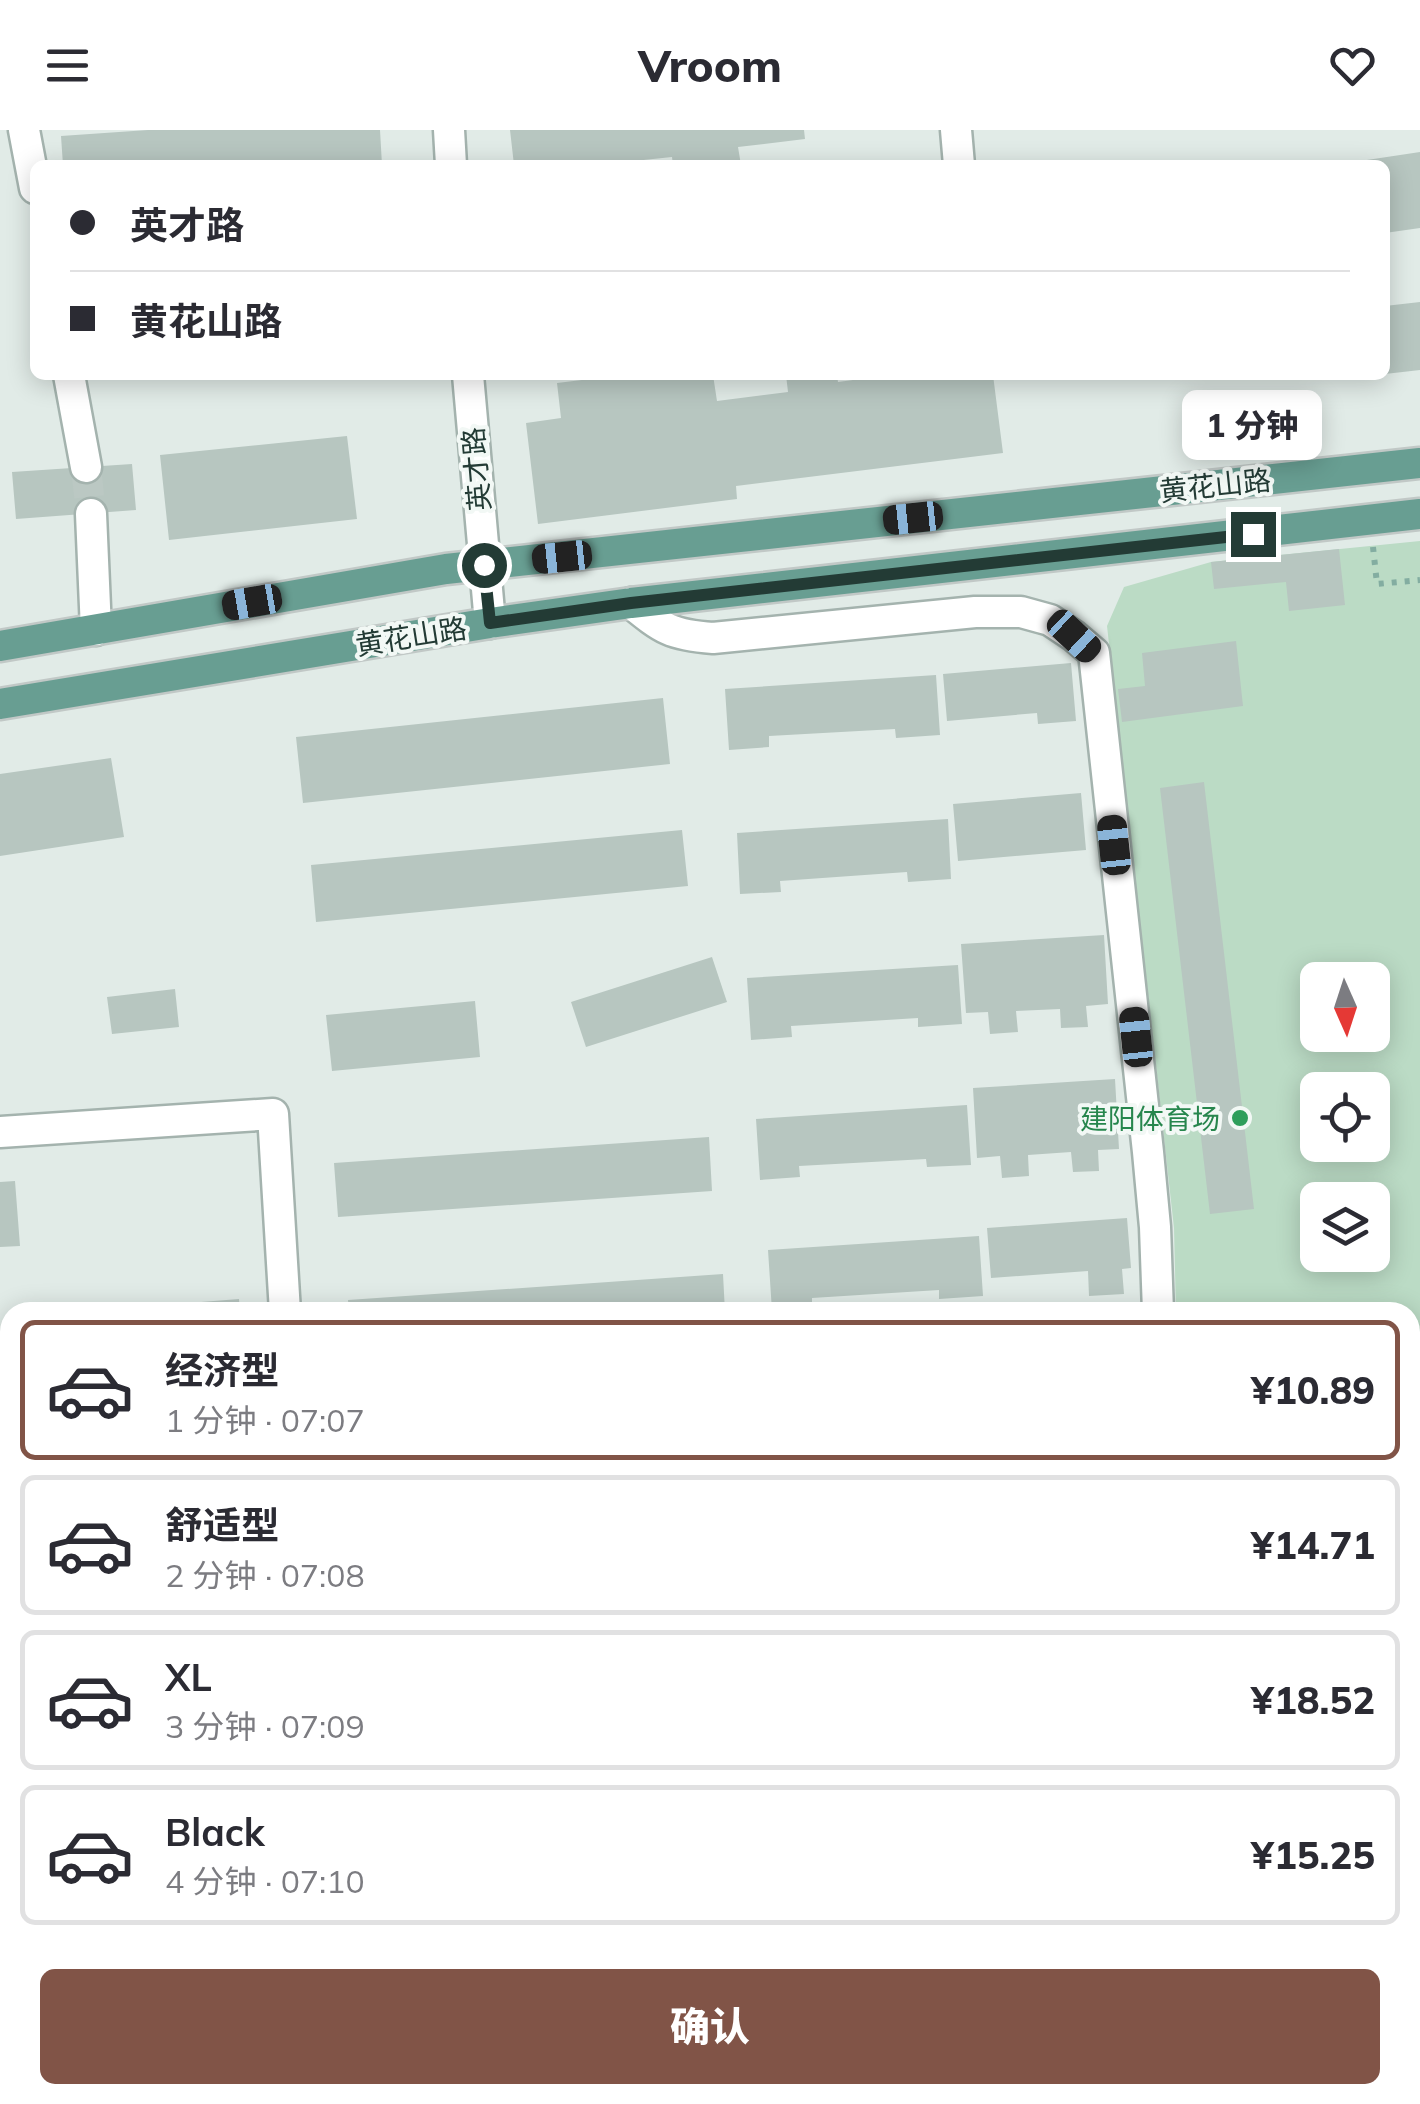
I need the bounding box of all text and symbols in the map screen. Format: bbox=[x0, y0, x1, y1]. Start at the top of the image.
text: Vroom bbox=[638, 37, 782, 93]
icon: menu bbox=[40, 38, 95, 93]
icon: heart bbox=[1325, 38, 1380, 93]
text: 英才路 bbox=[130, 201, 244, 249]
text: 黄花山路 bbox=[130, 297, 282, 345]
callout: 1 分钟 bbox=[1183, 389, 1323, 459]
text: 1 分钟 bbox=[1206, 405, 1298, 445]
street label: 英才路 bbox=[455, 426, 497, 512]
street label: 黄花山路 bbox=[1157, 462, 1273, 508]
car bbox=[882, 500, 944, 536]
route end bbox=[1231, 512, 1276, 557]
car bbox=[531, 539, 593, 575]
route start bbox=[462, 543, 507, 588]
car bbox=[220, 582, 284, 622]
car bbox=[1042, 605, 1106, 667]
street label: 黄花山路 bbox=[353, 610, 469, 662]
car bbox=[1096, 814, 1132, 876]
north arrow bbox=[1300, 962, 1390, 1052]
map controls bbox=[1300, 962, 1390, 1272]
car bbox=[1118, 1006, 1154, 1068]
button: locate bbox=[1300, 1072, 1390, 1162]
place label: 建阳体育场 bbox=[1080, 1101, 1220, 1136]
marker: 建阳体育场 bbox=[1229, 1107, 1251, 1129]
button: layers bbox=[1300, 1182, 1390, 1272]
icon: car bbox=[45, 1345, 135, 1435]
text: 经济型 bbox=[165, 1346, 279, 1394]
text: ¥10.89 bbox=[1251, 1366, 1375, 1414]
text: 1 分钟 · 07:07 bbox=[165, 1400, 365, 1440]
icon: car bbox=[45, 1500, 135, 1590]
text: 舒适型 bbox=[165, 1501, 279, 1549]
text: ¥14.71 bbox=[1251, 1521, 1375, 1569]
text: 2 分钟 · 07:08 bbox=[165, 1555, 365, 1595]
text: XL bbox=[165, 1653, 212, 1701]
icon: car bbox=[45, 1655, 135, 1745]
text: ¥18.52 bbox=[1251, 1676, 1375, 1724]
text: 3 分钟 · 07:09 bbox=[165, 1706, 365, 1746]
text: Black bbox=[165, 1808, 265, 1856]
icon: car bbox=[45, 1810, 135, 1900]
text: ¥15.25 bbox=[1251, 1831, 1375, 1879]
text: 4 分钟 · 07:10 bbox=[165, 1861, 365, 1901]
button: 确认 bbox=[40, 1969, 1380, 2084]

